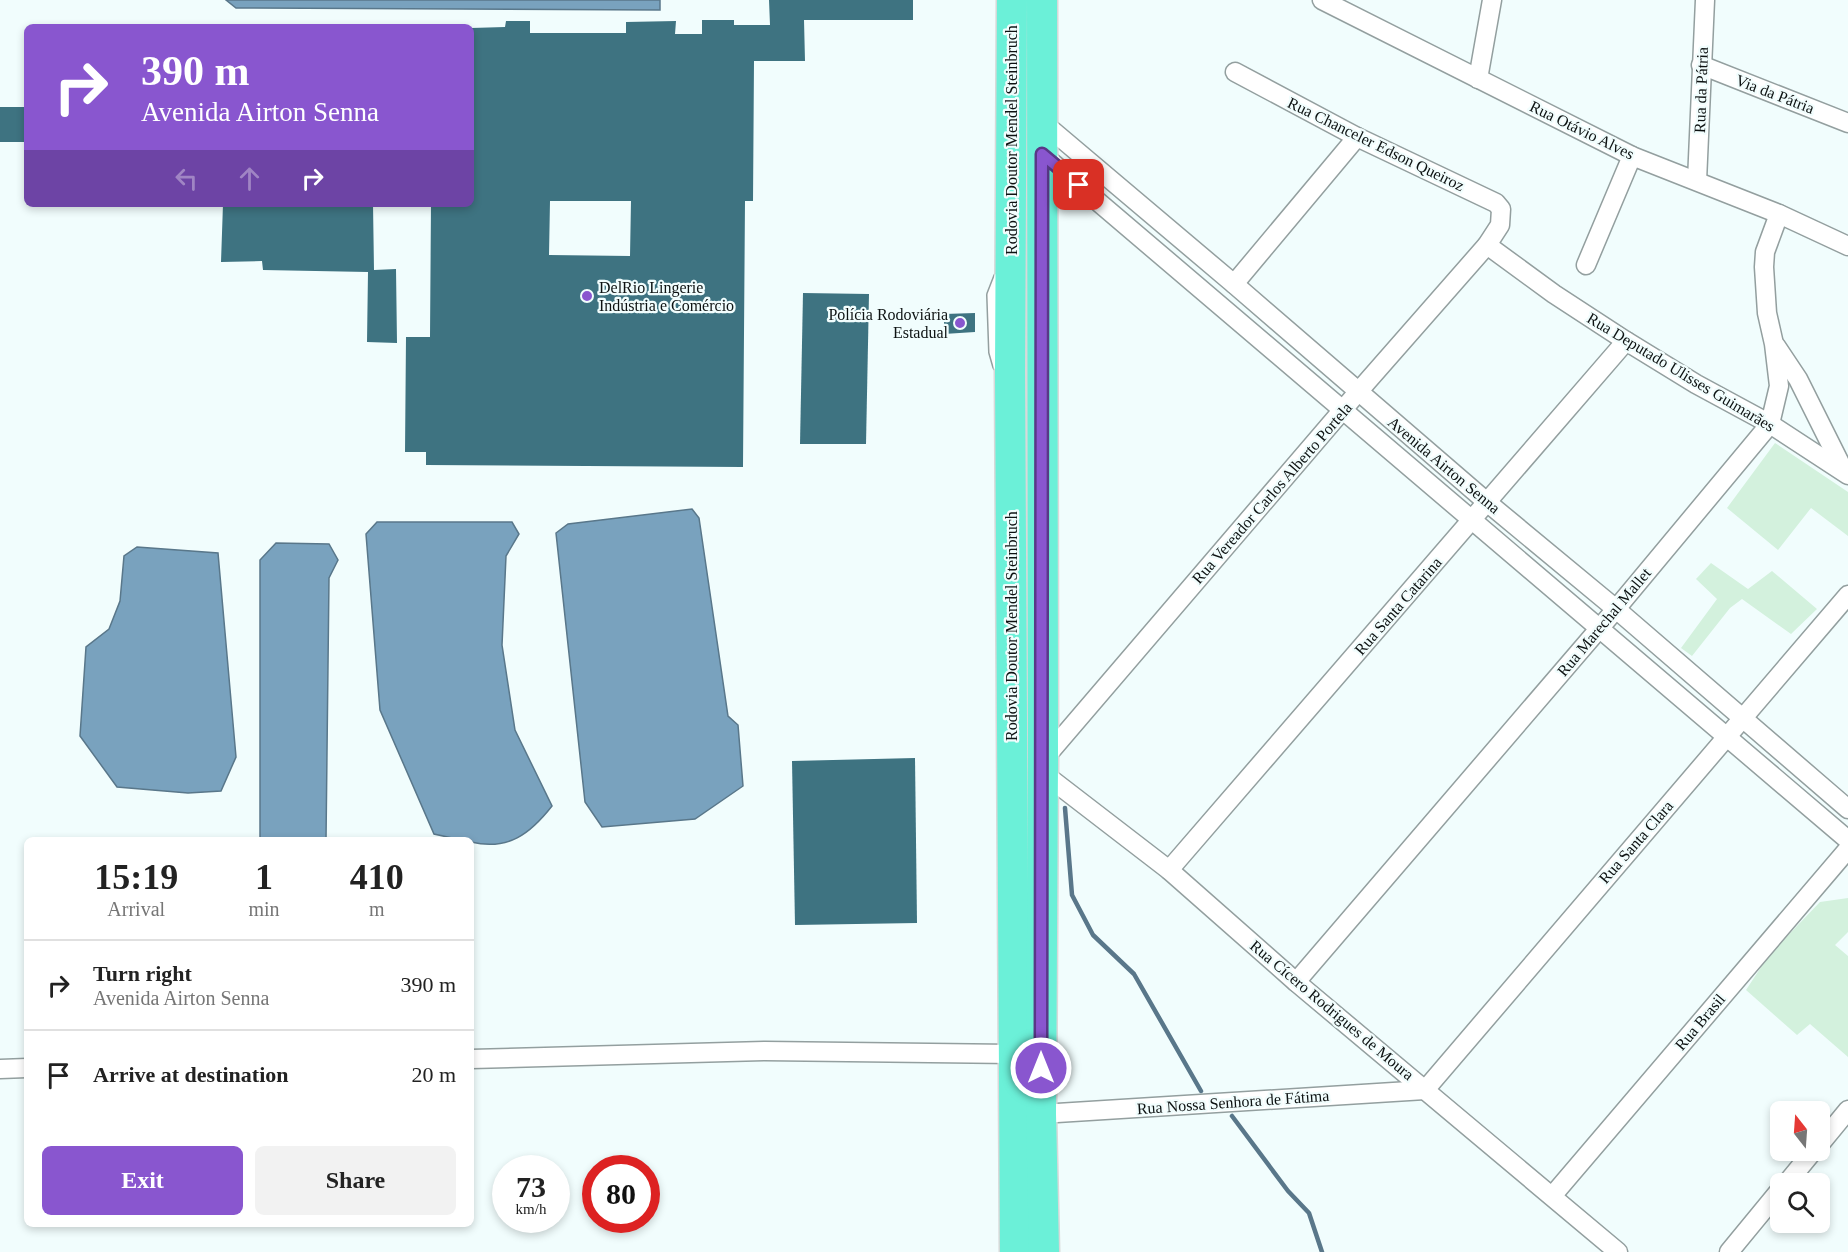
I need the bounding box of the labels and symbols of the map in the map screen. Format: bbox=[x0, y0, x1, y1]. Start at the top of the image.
street label: Rodovia Doutor Mendel Steinbruch bbox=[1003, 25, 1020, 255]
street label: Rua da Pátria bbox=[1691, 47, 1711, 133]
street label: Via da Pátria bbox=[1733, 71, 1817, 117]
street label: Rua Chanceler Edson Queiroz bbox=[1285, 94, 1467, 194]
street label: Rua Otávio Alves bbox=[1527, 97, 1637, 163]
pin bbox=[1053, 159, 1104, 210]
place label: DelRio Lingerie Indústria e Comércio bbox=[599, 279, 734, 314]
marker: DelRio Lingerie Indústria e Comércio bbox=[580, 289, 594, 303]
place label: Polícia Rodoviária Estadual bbox=[828, 306, 949, 341]
street label: Rua Deputado Ulisses Guimarães bbox=[1584, 309, 1778, 436]
marker: Polícia Rodoviária Estadual bbox=[953, 316, 967, 330]
street label: Rua Vereador Carlos Alberto Portela bbox=[1189, 399, 1355, 587]
street label: Avenida Airton Senna bbox=[1385, 413, 1503, 517]
street label: Rodovia Doutor Mendel Steinbruch bbox=[1003, 511, 1020, 741]
street label: Rua Santa Catarina bbox=[1351, 554, 1445, 658]
street label: Rua Marechal Mallet bbox=[1554, 564, 1655, 680]
street label: Rua Santa Clara bbox=[1595, 797, 1677, 887]
street label: Rua Cícero Rodrigues de Moura bbox=[1246, 937, 1417, 1084]
street label: Rua Brasil bbox=[1672, 990, 1729, 1054]
position arrow bbox=[1009, 1036, 1073, 1100]
street label: Rua Nossa Senhora de Fátima bbox=[1136, 1087, 1330, 1117]
north arrow bbox=[1770, 1101, 1830, 1161]
speed limit sign: 80 bbox=[582, 1155, 660, 1233]

